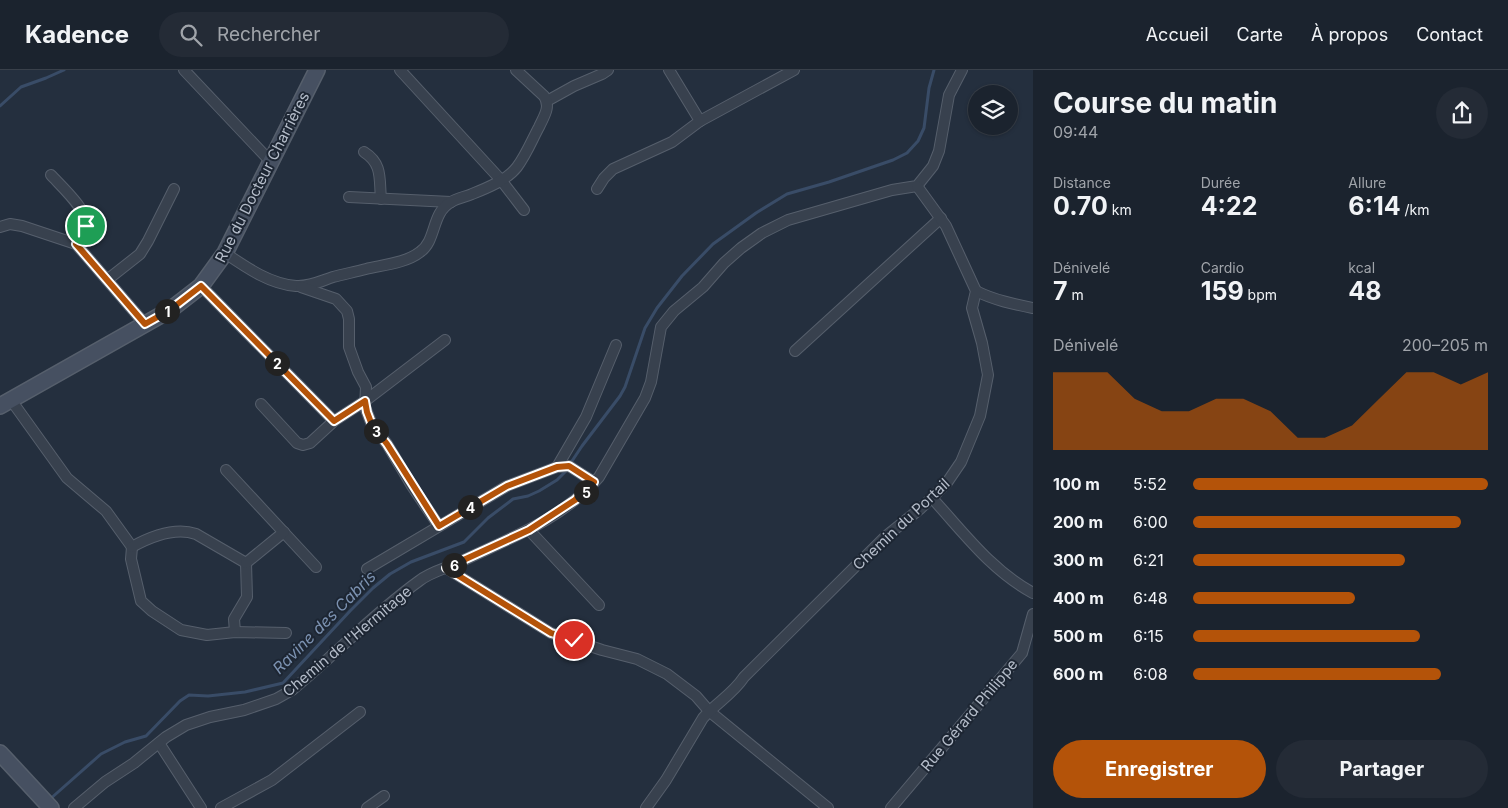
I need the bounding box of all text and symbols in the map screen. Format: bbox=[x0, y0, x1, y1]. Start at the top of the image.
search box bbox=[159, 12, 509, 57]
text: Kadence bbox=[25, 20, 129, 49]
icon: search bbox=[177, 21, 205, 49]
text: Rechercher bbox=[217, 23, 320, 46]
text: Accueil bbox=[1146, 24, 1209, 45]
text: Carte bbox=[1237, 24, 1283, 45]
text: À propos bbox=[1311, 24, 1388, 45]
text: Contact bbox=[1416, 24, 1483, 45]
map controls bbox=[968, 85, 1018, 135]
button: layers bbox=[968, 85, 1018, 135]
text: Course du matin bbox=[1053, 86, 1278, 120]
button: share bbox=[1436, 87, 1488, 139]
street label: Rue du Docteur Charrières bbox=[211, 88, 313, 265]
text: 09:44 bbox=[1053, 122, 1098, 142]
text: Distance bbox=[1053, 174, 1111, 191]
text: Durée bbox=[1201, 174, 1240, 191]
text: Allure bbox=[1348, 174, 1386, 191]
text: 0.70 bbox=[1053, 191, 1108, 221]
text: 4:22 bbox=[1201, 191, 1257, 221]
text: 6:14 bbox=[1348, 191, 1401, 221]
text: km bbox=[1108, 201, 1132, 218]
text: /km bbox=[1401, 201, 1430, 218]
pin bbox=[65, 205, 107, 247]
icon: arrive bbox=[72, 212, 100, 240]
text: Dénivelé bbox=[1053, 259, 1110, 276]
text: Cardio bbox=[1201, 259, 1244, 276]
text: kcal bbox=[1348, 259, 1375, 276]
text: 7 bbox=[1053, 276, 1068, 306]
text: 159 bbox=[1201, 276, 1244, 306]
text: 48 bbox=[1348, 276, 1382, 306]
text: m bbox=[1068, 286, 1084, 303]
text: bpm bbox=[1244, 286, 1277, 303]
pin: 1 bbox=[154, 298, 180, 324]
text: 1 bbox=[164, 303, 171, 320]
text: Dénivelé bbox=[1053, 335, 1118, 355]
text: 200–205 m bbox=[1402, 335, 1488, 355]
pin: 2 bbox=[264, 350, 290, 376]
text: 2 bbox=[273, 355, 282, 372]
pin: 3 bbox=[364, 418, 388, 444]
text: 3 bbox=[372, 423, 381, 440]
street label: Chemin du Portail bbox=[849, 474, 953, 574]
text: 100 m bbox=[1053, 474, 1100, 494]
text: 5:52 bbox=[1133, 474, 1167, 494]
pin: 5 bbox=[574, 480, 598, 504]
text: 5 bbox=[582, 484, 591, 501]
pin: 4 bbox=[458, 494, 482, 520]
text: 4 bbox=[466, 499, 475, 516]
text: 200 m bbox=[1053, 512, 1103, 532]
text: 6:00 bbox=[1133, 512, 1168, 532]
text: 300 m bbox=[1053, 550, 1103, 570]
text: 6:21 bbox=[1133, 550, 1164, 570]
pin: 6 bbox=[442, 552, 466, 578]
text: 6 bbox=[450, 557, 459, 574]
water label: Ravine des Cabris bbox=[268, 566, 380, 678]
street label: Chemin de l'Hermitage bbox=[279, 581, 415, 701]
text: 400 m bbox=[1053, 588, 1104, 608]
text: 6:48 bbox=[1133, 588, 1168, 608]
pin bbox=[553, 619, 595, 661]
icon: check bbox=[560, 626, 588, 654]
text: 500 m bbox=[1053, 626, 1103, 646]
text: 6:15 bbox=[1133, 626, 1164, 646]
street label: Rue Gérard Philippe bbox=[916, 655, 1022, 775]
text: 600 m bbox=[1053, 664, 1103, 684]
text: 6:08 bbox=[1133, 664, 1168, 684]
button: Enregistrer bbox=[1053, 740, 1266, 798]
button: Partager bbox=[1276, 740, 1488, 798]

